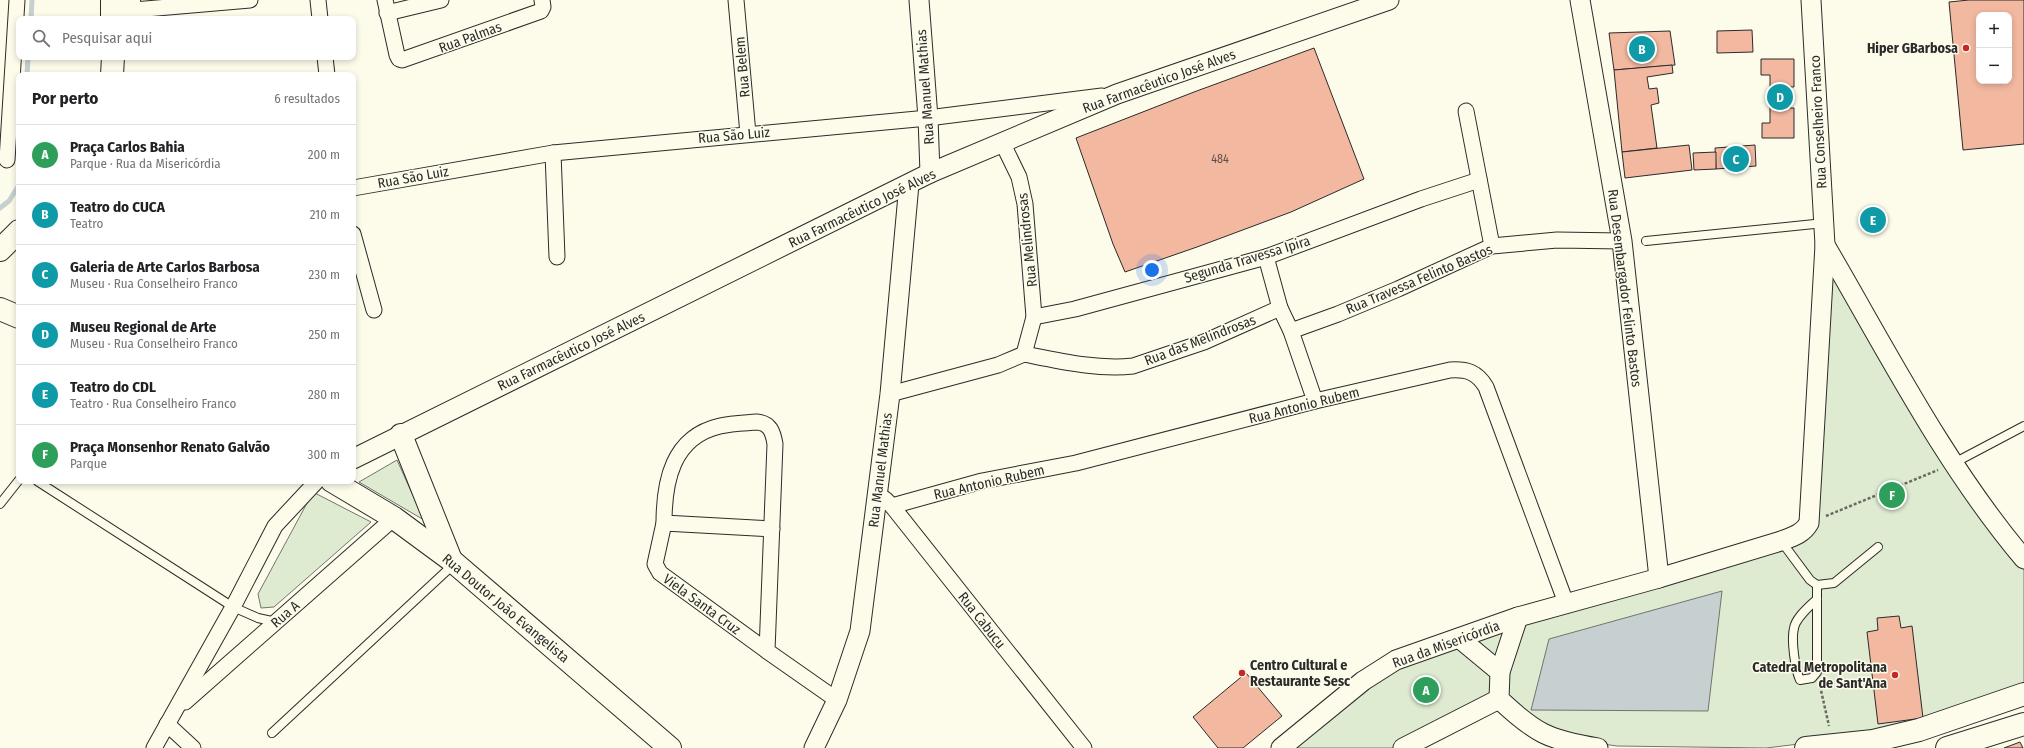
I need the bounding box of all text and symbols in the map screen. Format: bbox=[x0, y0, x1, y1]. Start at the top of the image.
map controls bbox=[1976, 12, 2012, 84]
button: + bbox=[1976, 12, 2012, 48]
search box bbox=[16, 16, 356, 60]
street label: Rua Palmas bbox=[436, 18, 504, 57]
icon: search bbox=[30, 27, 52, 49]
text: Pesquisar aqui bbox=[62, 29, 152, 47]
street label: Rua Manuel Mathias bbox=[913, 29, 938, 145]
pin: B bbox=[1629, 34, 1655, 64]
street label: Rua Belem bbox=[731, 36, 754, 98]
place label: Hiper GBarbosa bbox=[1867, 40, 1958, 57]
marker: Hiper GBarbosa bbox=[1961, 43, 1971, 53]
street label: Rua Farmacêutico José Alves bbox=[1080, 46, 1238, 117]
button: − bbox=[1976, 48, 2012, 84]
street label: Rua Conselheiro Franco bbox=[1807, 55, 1830, 189]
pin: D bbox=[1767, 82, 1793, 112]
text: Por perto bbox=[32, 88, 98, 109]
text: 6 resultados bbox=[274, 91, 340, 106]
street label: Rua São Luiz bbox=[697, 124, 771, 147]
text: Praça Carlos Bahia bbox=[70, 138, 185, 156]
pin: C bbox=[1723, 144, 1749, 174]
text: A bbox=[41, 147, 49, 162]
text: 200 m bbox=[308, 147, 340, 162]
house number: 484 bbox=[1211, 152, 1229, 166]
text: Parque · Rua da Misericórdia bbox=[70, 156, 221, 171]
street label: Rua São Luiz bbox=[376, 163, 450, 192]
street label: Rua Farmacêutico José Alves bbox=[786, 165, 939, 252]
street label: Rua Desembargador Felinto Bastos bbox=[1604, 188, 1645, 388]
street label: Rua Melindrosas bbox=[1014, 192, 1041, 288]
text: Teatro do CUCA bbox=[70, 198, 165, 216]
pin: E bbox=[1860, 205, 1886, 235]
text: B bbox=[41, 207, 49, 222]
text: 210 m bbox=[310, 207, 340, 222]
text: Teatro bbox=[70, 216, 103, 231]
street label: Segunda Travessa Ipira bbox=[1182, 232, 1312, 287]
street label: Rua Travessa Felinto Bastos bbox=[1343, 241, 1495, 318]
text: Galeria de Arte Carlos Barbosa bbox=[70, 258, 260, 276]
your location bbox=[1142, 260, 1162, 280]
text: C bbox=[42, 267, 48, 282]
text: 230 m bbox=[309, 267, 340, 282]
text: Museu · Rua Conselheiro Franco bbox=[70, 276, 238, 291]
street label: Rua Farmacêutico José Alves bbox=[495, 308, 648, 395]
street label: Rua das Melindrosas bbox=[1142, 311, 1258, 370]
text: Museu Regional de Arte bbox=[70, 318, 216, 336]
text: D bbox=[41, 327, 49, 342]
text: 250 m bbox=[308, 327, 340, 342]
text: Museu · Rua Conselheiro Franco bbox=[70, 336, 238, 351]
text: Teatro do CDL bbox=[70, 378, 156, 396]
street label: Rua Antonio Rubem bbox=[1247, 384, 1361, 427]
text: E bbox=[42, 387, 48, 402]
text: 280 m bbox=[308, 387, 340, 402]
text: Teatro · Rua Conselheiro Franco bbox=[70, 396, 236, 411]
street label: Rua Manuel Mathias bbox=[865, 412, 896, 528]
text: Praça Monsenhor Renato Galvão bbox=[70, 438, 270, 456]
text: F bbox=[42, 447, 48, 462]
text: 300 m bbox=[308, 447, 340, 462]
text: Parque bbox=[70, 456, 107, 471]
street label: Rua Antonio Rubem bbox=[932, 461, 1046, 504]
pin: F bbox=[1879, 480, 1905, 510]
street label: Rua Doutor João Evangelista bbox=[439, 550, 573, 667]
street label: Viela Santa Cruz bbox=[660, 571, 744, 639]
street label: Rua Cabucu bbox=[954, 589, 1009, 652]
street label: Rua A bbox=[267, 597, 304, 631]
street label: Rua da Misericórdia bbox=[1390, 617, 1502, 672]
place label: Centro Cultural e Restaurante Sesc bbox=[1250, 657, 1351, 690]
place label: Catedral Metropolitana de Sant'Ana bbox=[1752, 659, 1887, 692]
marker: Centro Cultural e Restaurante Sesc bbox=[1237, 668, 1247, 678]
marker: Catedral Metropolitana de Sant'Ana bbox=[1890, 670, 1900, 680]
pin: A bbox=[1413, 675, 1439, 705]

